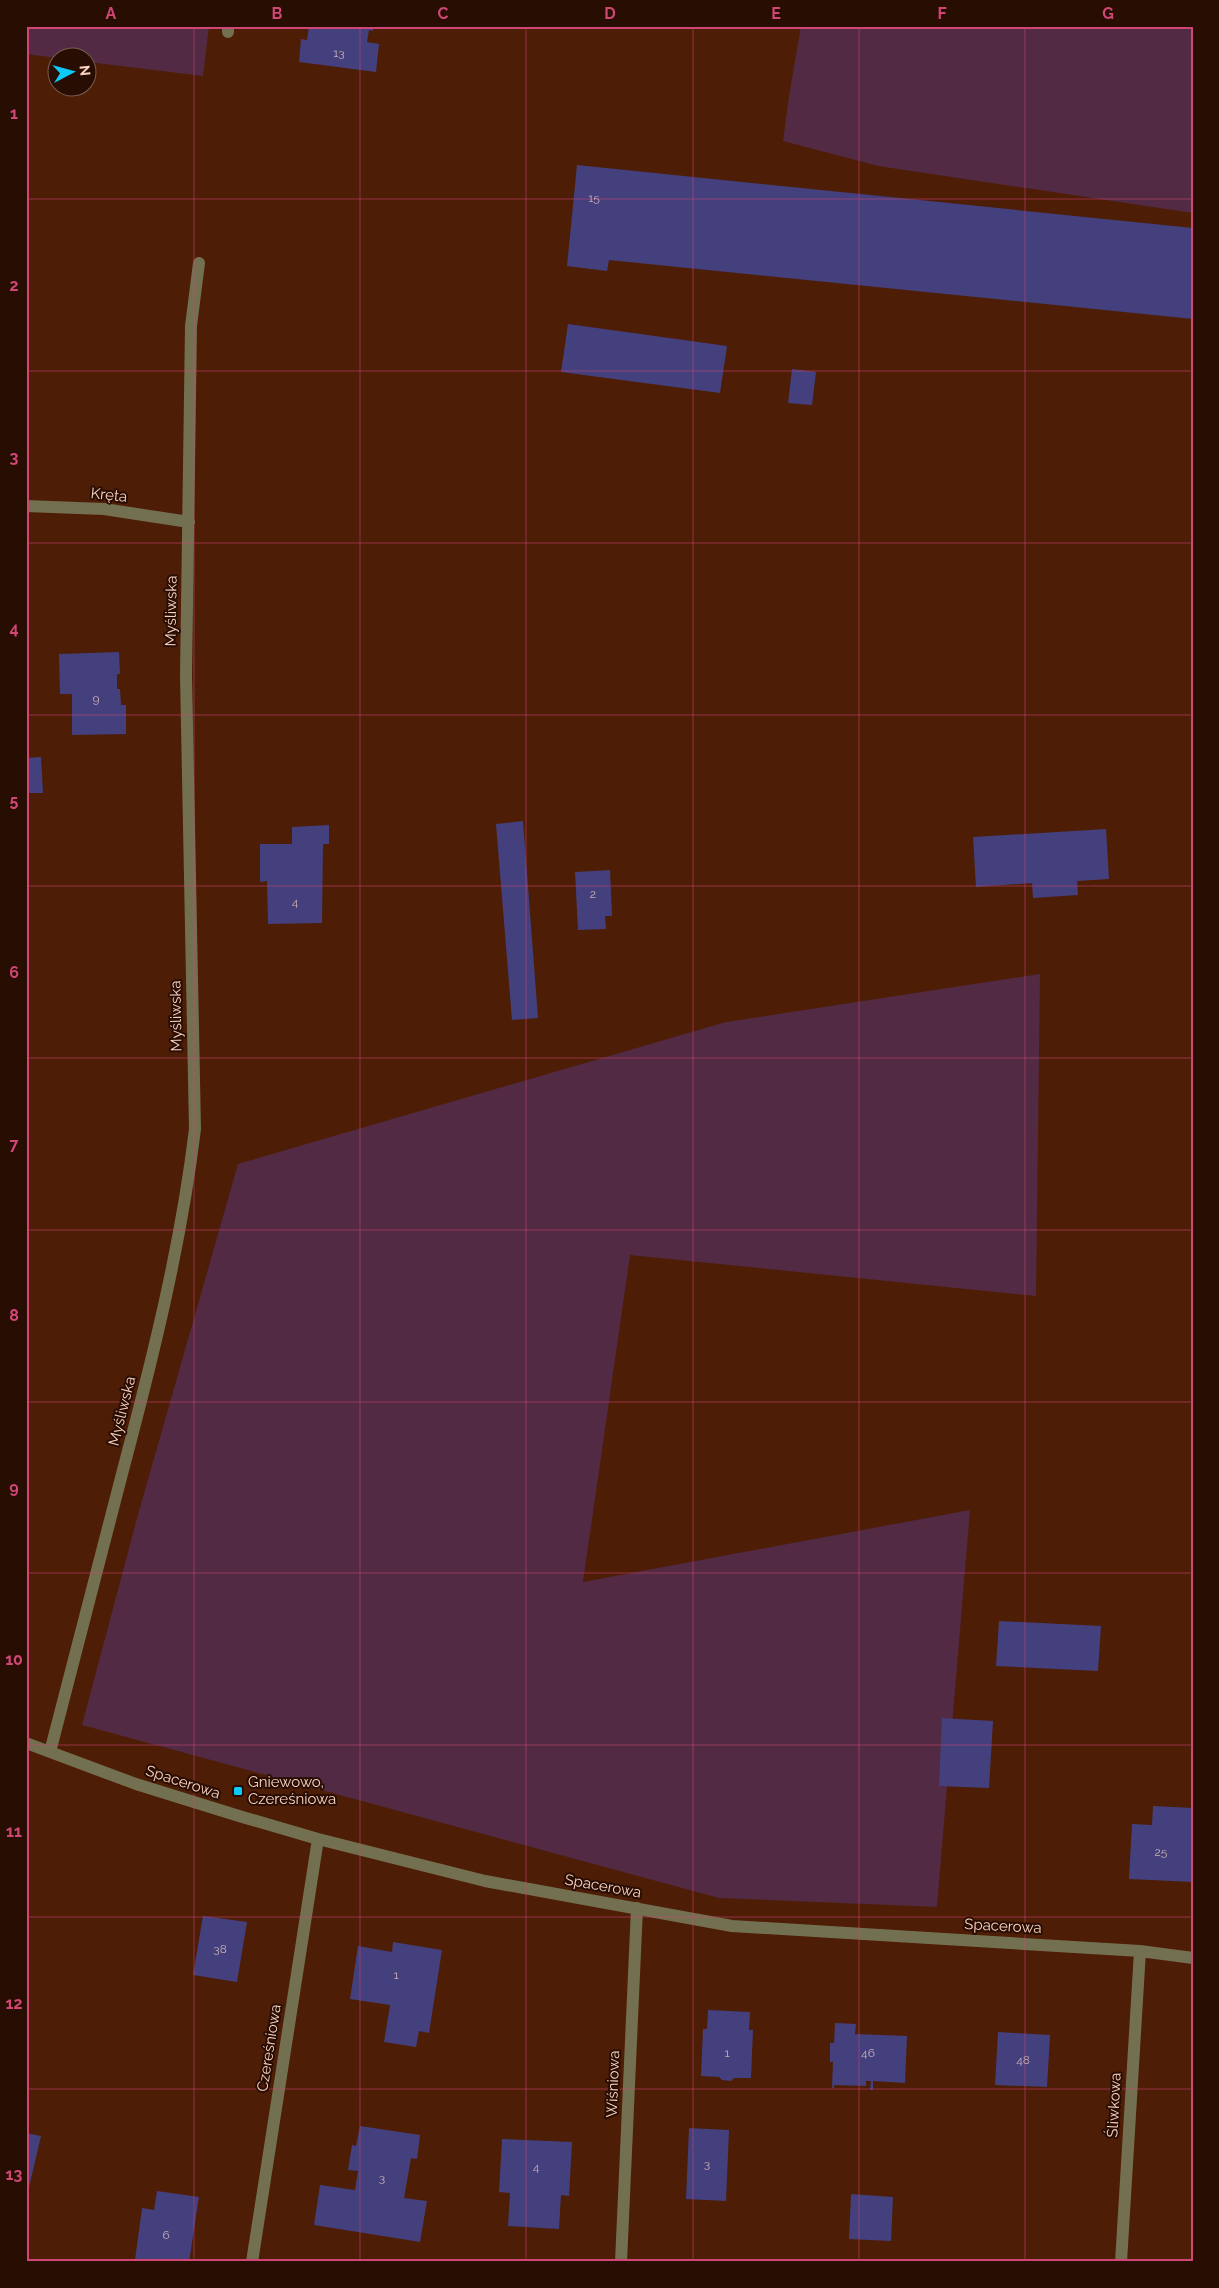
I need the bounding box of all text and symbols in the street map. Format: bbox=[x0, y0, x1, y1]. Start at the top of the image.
text: A bbox=[106, 4, 117, 23]
text: B bbox=[272, 4, 283, 23]
text: C bbox=[438, 4, 449, 23]
text: D bbox=[604, 4, 616, 23]
text: E bbox=[771, 4, 781, 23]
text: F bbox=[937, 4, 947, 23]
text: G bbox=[1102, 4, 1114, 23]
house number: 13 bbox=[333, 46, 345, 60]
north arrow bbox=[48, 48, 98, 98]
text: N bbox=[76, 64, 93, 77]
text: 1 bbox=[10, 104, 18, 123]
house number: 15 bbox=[588, 191, 600, 205]
text: 2 bbox=[9, 276, 19, 295]
text: 3 bbox=[10, 448, 19, 467]
street label: Kręta bbox=[90, 484, 128, 506]
street label: Myśliwska bbox=[161, 575, 181, 647]
text: 4 bbox=[9, 619, 19, 638]
house number: 9 bbox=[92, 692, 100, 706]
text: 5 bbox=[10, 791, 19, 810]
house number: 2 bbox=[590, 887, 596, 901]
house number: 4 bbox=[292, 895, 299, 909]
text: 6 bbox=[9, 963, 19, 982]
street label: Myśliwska bbox=[166, 980, 186, 1052]
text: 7 bbox=[10, 1135, 19, 1154]
text: 8 bbox=[9, 1306, 19, 1325]
street label: Myśliwska bbox=[105, 1374, 139, 1448]
text: 9 bbox=[9, 1478, 19, 1497]
text: 10 bbox=[5, 1650, 23, 1669]
street label: Spacerowa bbox=[143, 1761, 223, 1803]
place label: Gniewowo, Czereśniowa bbox=[248, 1773, 336, 1808]
marker: Gniewowo, Czereśniowa bbox=[232, 1785, 244, 1797]
text: 11 bbox=[6, 1822, 22, 1841]
house number: 25 bbox=[1155, 1845, 1168, 1859]
street label: Spacerowa bbox=[563, 1870, 643, 1902]
street label: Spacerowa bbox=[964, 1915, 1042, 1937]
house number: 38 bbox=[213, 1942, 227, 1956]
house number: 1 bbox=[393, 1968, 399, 1982]
text: 12 bbox=[6, 1994, 22, 2013]
street label: Czereśniowa bbox=[253, 2003, 285, 2093]
house number: 1 bbox=[724, 2046, 730, 2060]
house number: 46 bbox=[861, 2046, 875, 2060]
street label: Wiśniowa bbox=[603, 2050, 623, 2118]
house number: 48 bbox=[1016, 2053, 1030, 2067]
street label: Śliwkowa bbox=[1103, 2072, 1125, 2138]
house number: 3 bbox=[704, 2157, 710, 2171]
house number: 4 bbox=[533, 2160, 540, 2174]
text: 13 bbox=[6, 2165, 22, 2184]
house number: 3 bbox=[379, 2171, 385, 2185]
house number: 6 bbox=[162, 2228, 170, 2242]

